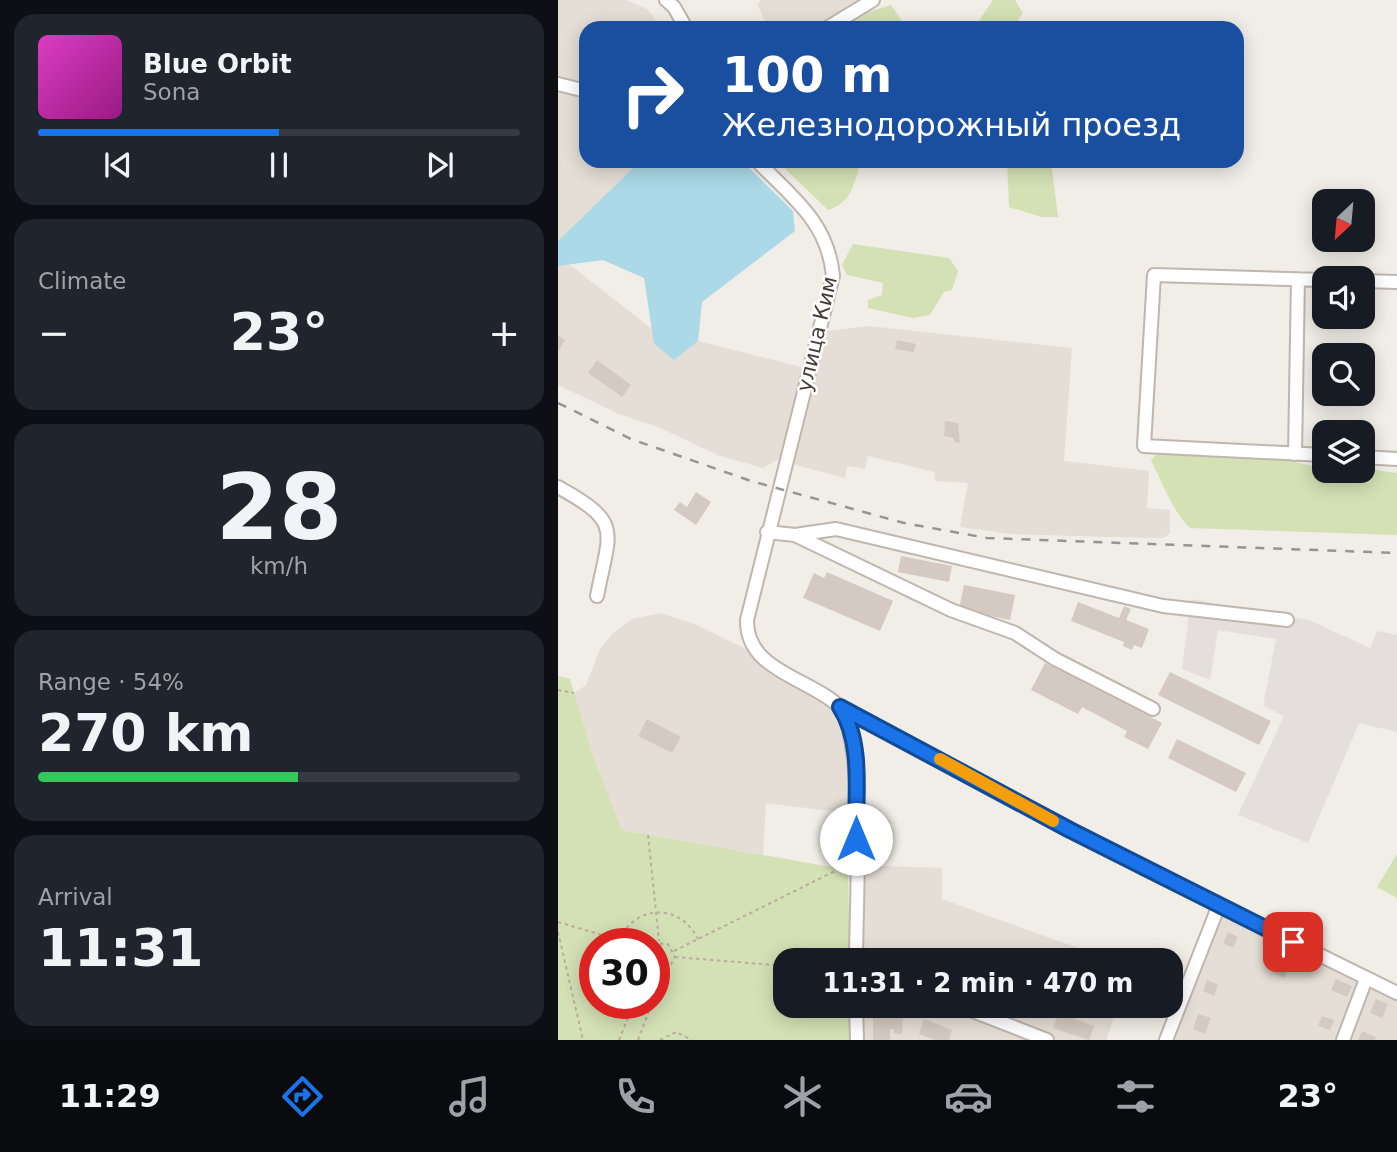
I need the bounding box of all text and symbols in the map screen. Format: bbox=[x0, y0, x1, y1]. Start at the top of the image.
text: 100 m bbox=[722, 47, 892, 104]
text: Blue Orbit bbox=[143, 49, 292, 79]
icon: right bbox=[607, 49, 698, 140]
text: Sona bbox=[143, 79, 200, 105]
text: Железнодорожный проезд bbox=[722, 106, 1181, 144]
icon: previous bbox=[99, 146, 137, 184]
icon: pause bbox=[260, 146, 298, 184]
icon: next bbox=[421, 146, 459, 184]
north arrow bbox=[1312, 189, 1375, 252]
map controls bbox=[1312, 189, 1375, 483]
button: sound bbox=[1312, 266, 1375, 329]
text: Climate bbox=[38, 268, 127, 294]
street label: улица Ким bbox=[792, 274, 842, 394]
text: 23° bbox=[230, 302, 328, 362]
text: − bbox=[38, 311, 70, 355]
text: + bbox=[488, 311, 520, 355]
button: search bbox=[1312, 343, 1375, 406]
button: layers bbox=[1312, 420, 1375, 483]
text: 28 bbox=[216, 455, 342, 560]
text: km/h bbox=[250, 553, 308, 579]
text: Range · 54% bbox=[38, 669, 184, 695]
text: 270 km bbox=[38, 703, 253, 763]
position arrow bbox=[819, 802, 893, 876]
text: Arrival bbox=[38, 884, 113, 910]
pin bbox=[1263, 912, 1323, 972]
text: 11:31 bbox=[38, 918, 204, 978]
icon: arrive bbox=[1274, 923, 1312, 961]
speed limit sign: 30 bbox=[579, 928, 670, 1019]
text: 11:31 · 2 min · 470 m bbox=[823, 968, 1133, 998]
icon: directions bbox=[278, 1072, 327, 1121]
icon: music bbox=[445, 1072, 494, 1121]
icon: phone bbox=[611, 1072, 660, 1121]
icon: climate bbox=[778, 1072, 827, 1121]
icon: car bbox=[944, 1072, 993, 1121]
icon: filters bbox=[1111, 1072, 1160, 1121]
text: 11:29 bbox=[59, 1077, 161, 1115]
text: 23° bbox=[1278, 1077, 1338, 1115]

